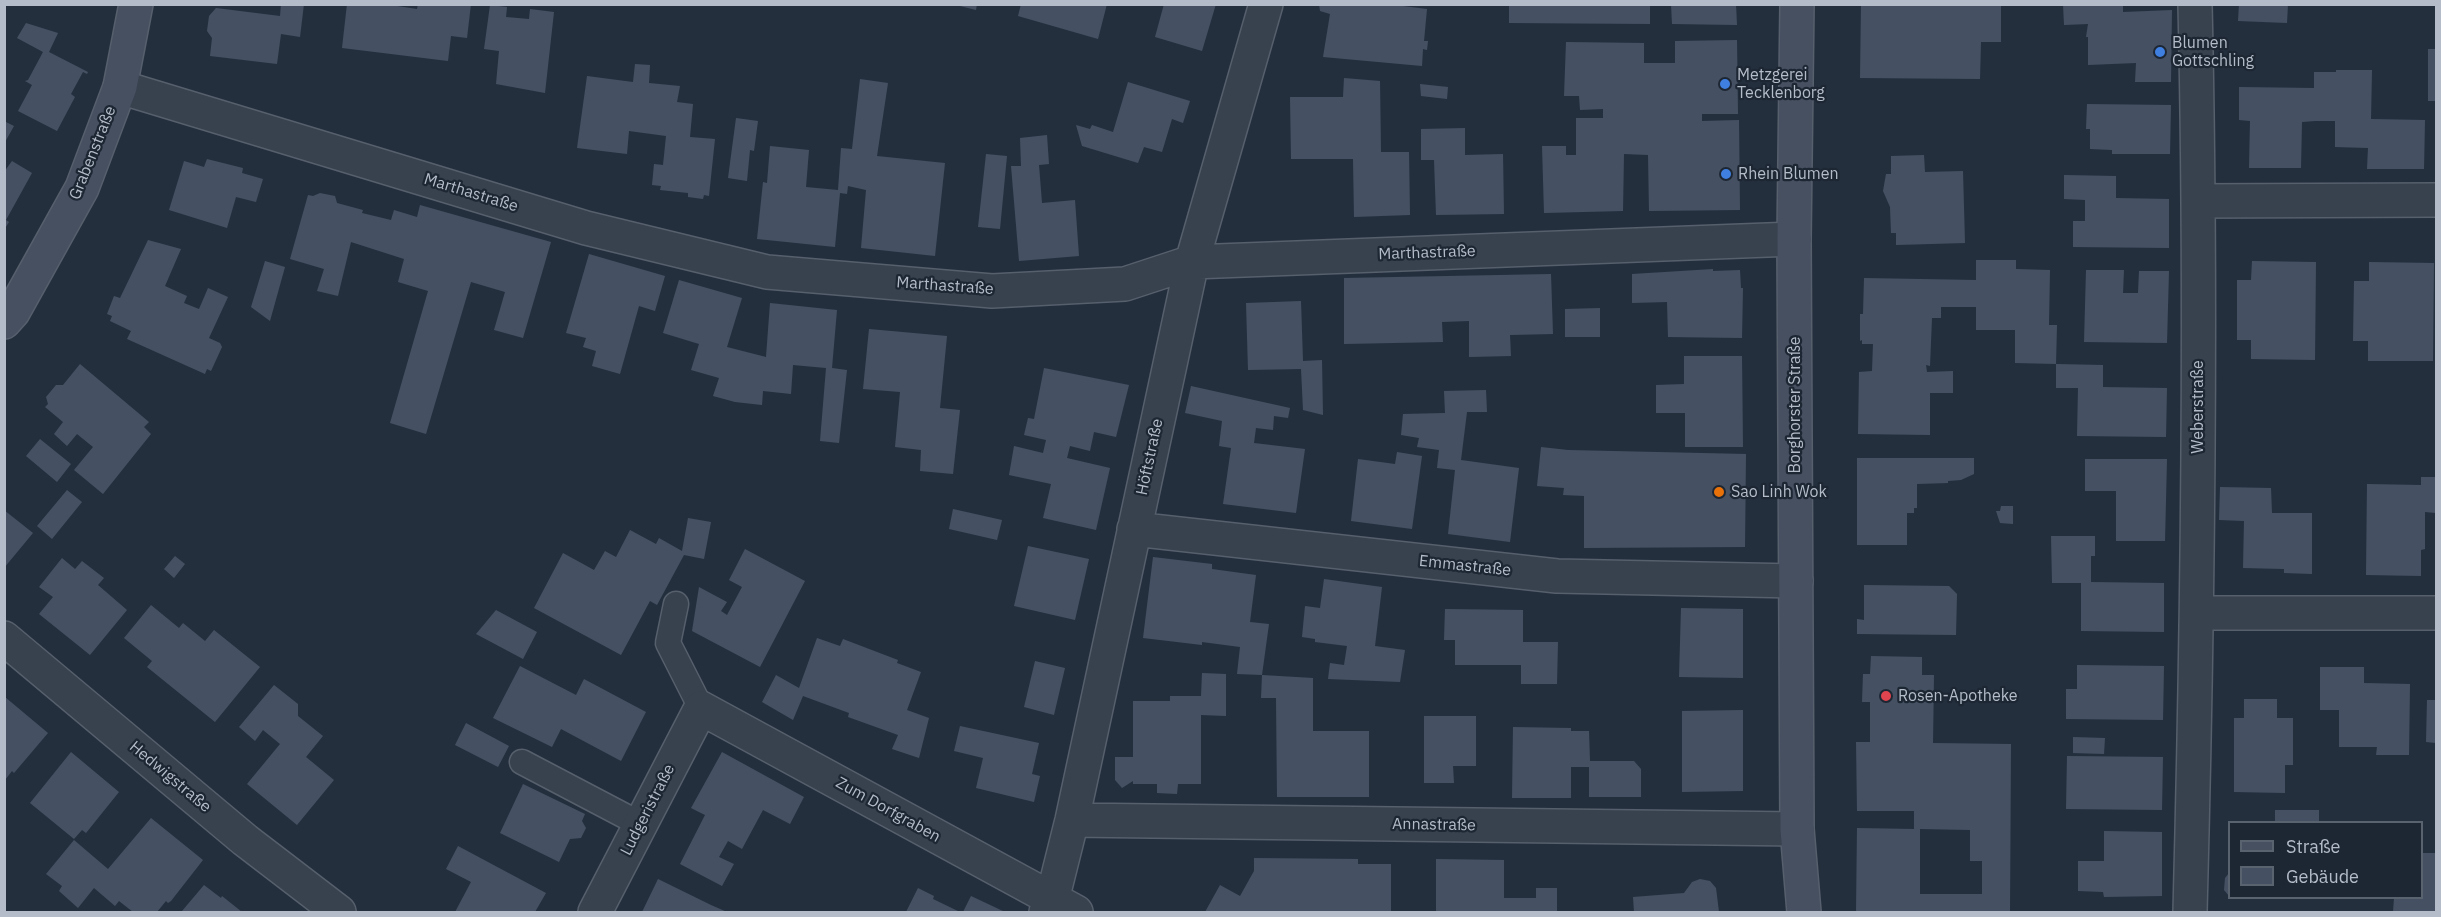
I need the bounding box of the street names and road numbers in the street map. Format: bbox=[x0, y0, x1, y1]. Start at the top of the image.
street label: Grabenstraße bbox=[66, 103, 120, 203]
street label: Marthastraße bbox=[422, 170, 520, 216]
street label: Marthastraße bbox=[1378, 242, 1476, 264]
street label: Marthastraße bbox=[896, 273, 994, 299]
street label: Borghorster Straße bbox=[1785, 336, 1805, 474]
street label: Weberstraße bbox=[2188, 360, 2208, 454]
street label: Höftstraße bbox=[1133, 417, 1167, 497]
street label: Emmastraße bbox=[1418, 552, 1512, 580]
street label: Hedwigstraße bbox=[125, 737, 215, 817]
street label: Ludgeristraße bbox=[617, 761, 679, 859]
street label: Zum Dorfgraben bbox=[832, 773, 944, 847]
street label: Annastraße bbox=[1392, 815, 1476, 835]

